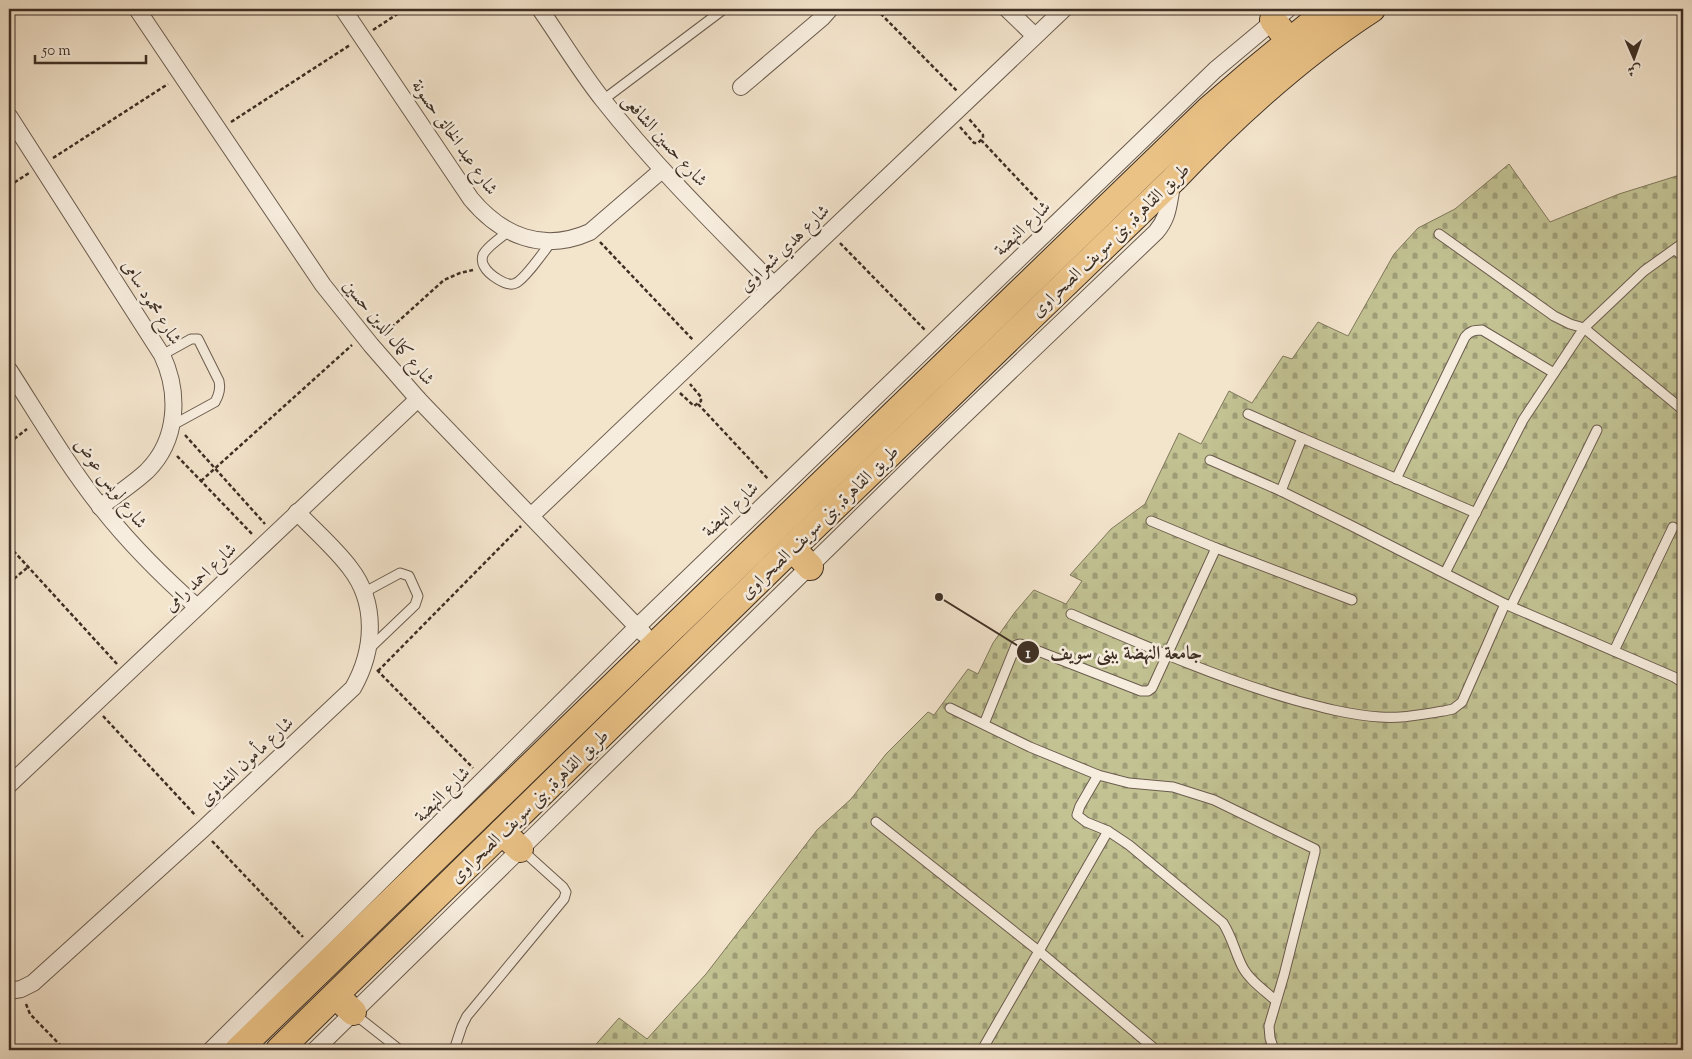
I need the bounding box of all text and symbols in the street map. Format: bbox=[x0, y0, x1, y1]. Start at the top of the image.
scale bar bbox=[35, 32, 146, 64]
north arrow bbox=[1610, 32, 1660, 82]
text: 50 m bbox=[41, 41, 71, 62]
text: ش bbox=[1627, 59, 1642, 79]
street label: شارع عبد الخالق حسونة bbox=[404, 75, 503, 201]
street label: شارع حسين الشافعى bbox=[615, 89, 712, 194]
street label: طريق القاهرة, بنى سويف الصحراوى bbox=[1026, 158, 1197, 324]
street label: شارع النهضة bbox=[989, 196, 1058, 263]
street label: شارع هدي شعراوى bbox=[734, 199, 837, 299]
street label: شارع محمود سامى bbox=[114, 255, 187, 351]
street label: شارع كمال الدين حسين bbox=[335, 275, 440, 392]
street label: شارع لويس عوض bbox=[67, 433, 152, 535]
street label: طريق القاهرة, بنى سويف الصحراوى bbox=[735, 440, 906, 606]
street label: شارع النهضة bbox=[697, 477, 766, 544]
street label: شارع احمد رامى bbox=[159, 538, 244, 619]
callout: جامعة النهضة ببنى سويف bbox=[1015, 635, 1212, 669]
text: جامعة النهضة ببنى سويف bbox=[1050, 641, 1202, 668]
text: 1 bbox=[1025, 644, 1031, 665]
street label: شارع مأمون الشناوى bbox=[193, 710, 301, 813]
street label: طريق القاهرة, بنى سويف الصحراوى bbox=[445, 724, 616, 890]
street label: شارع النهضة bbox=[409, 761, 477, 829]

